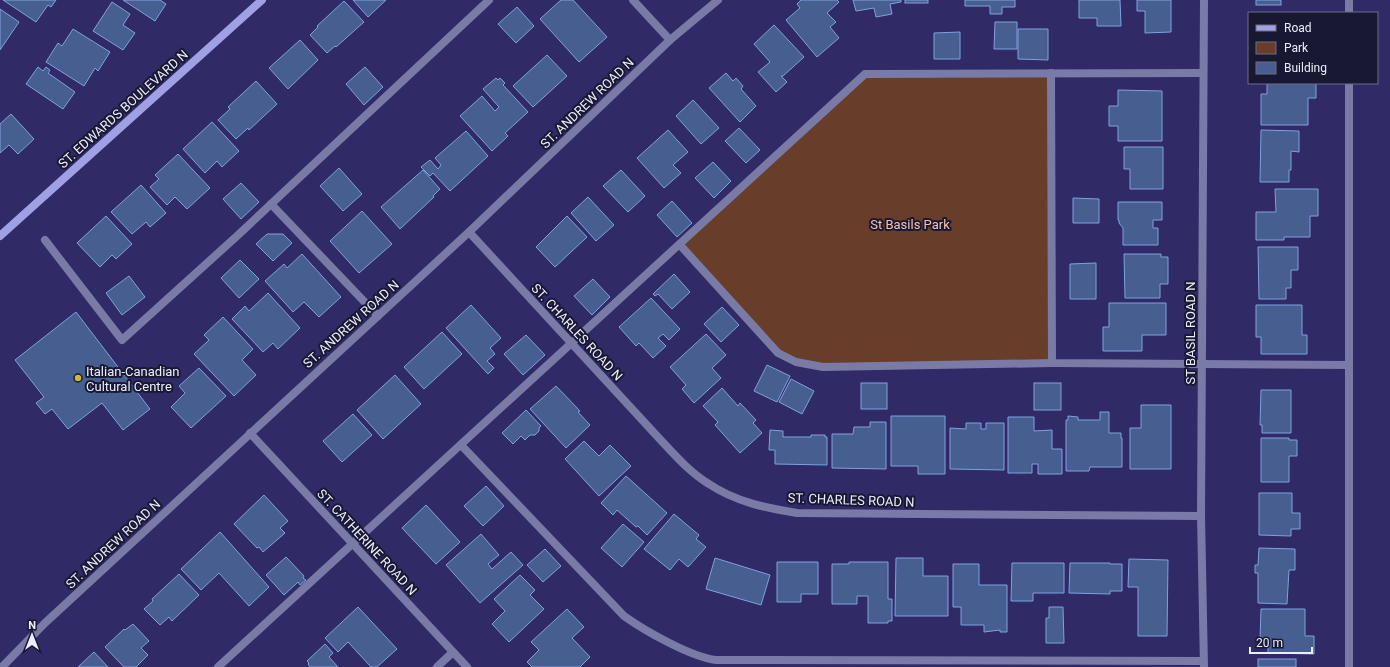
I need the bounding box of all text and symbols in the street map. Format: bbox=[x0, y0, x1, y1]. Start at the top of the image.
legend bbox=[1248, 12, 1378, 84]
text: Road bbox=[1284, 21, 1312, 35]
text: Park bbox=[1284, 41, 1309, 55]
street label: ST. EDWARDS BOULEVARD N bbox=[55, 47, 191, 171]
street label: ST. ANDREW ROAD N bbox=[537, 55, 637, 151]
text: Building bbox=[1284, 61, 1327, 75]
park label: St Basils Park bbox=[870, 217, 950, 232]
street label: ST. ANDREW ROAD N bbox=[300, 277, 402, 371]
street label: ST. CHARLES ROAD N bbox=[528, 281, 626, 383]
street label: ST BASIL ROAD N bbox=[1183, 282, 1198, 384]
place label: Italian-Canadian Cultural Centre bbox=[86, 364, 180, 394]
marker: Italian-Canadian Cultural Centre bbox=[73, 373, 83, 383]
street label: ST. CATHERINE ROAD N bbox=[314, 486, 420, 598]
street label: ST. CHARLES ROAD N bbox=[787, 490, 915, 510]
street label: ST. ANDREW ROAD N bbox=[63, 496, 163, 592]
north arrow bbox=[12, 615, 52, 655]
text: N bbox=[28, 619, 36, 632]
scale bar bbox=[1250, 629, 1312, 655]
text: 20 m bbox=[1256, 636, 1283, 650]

